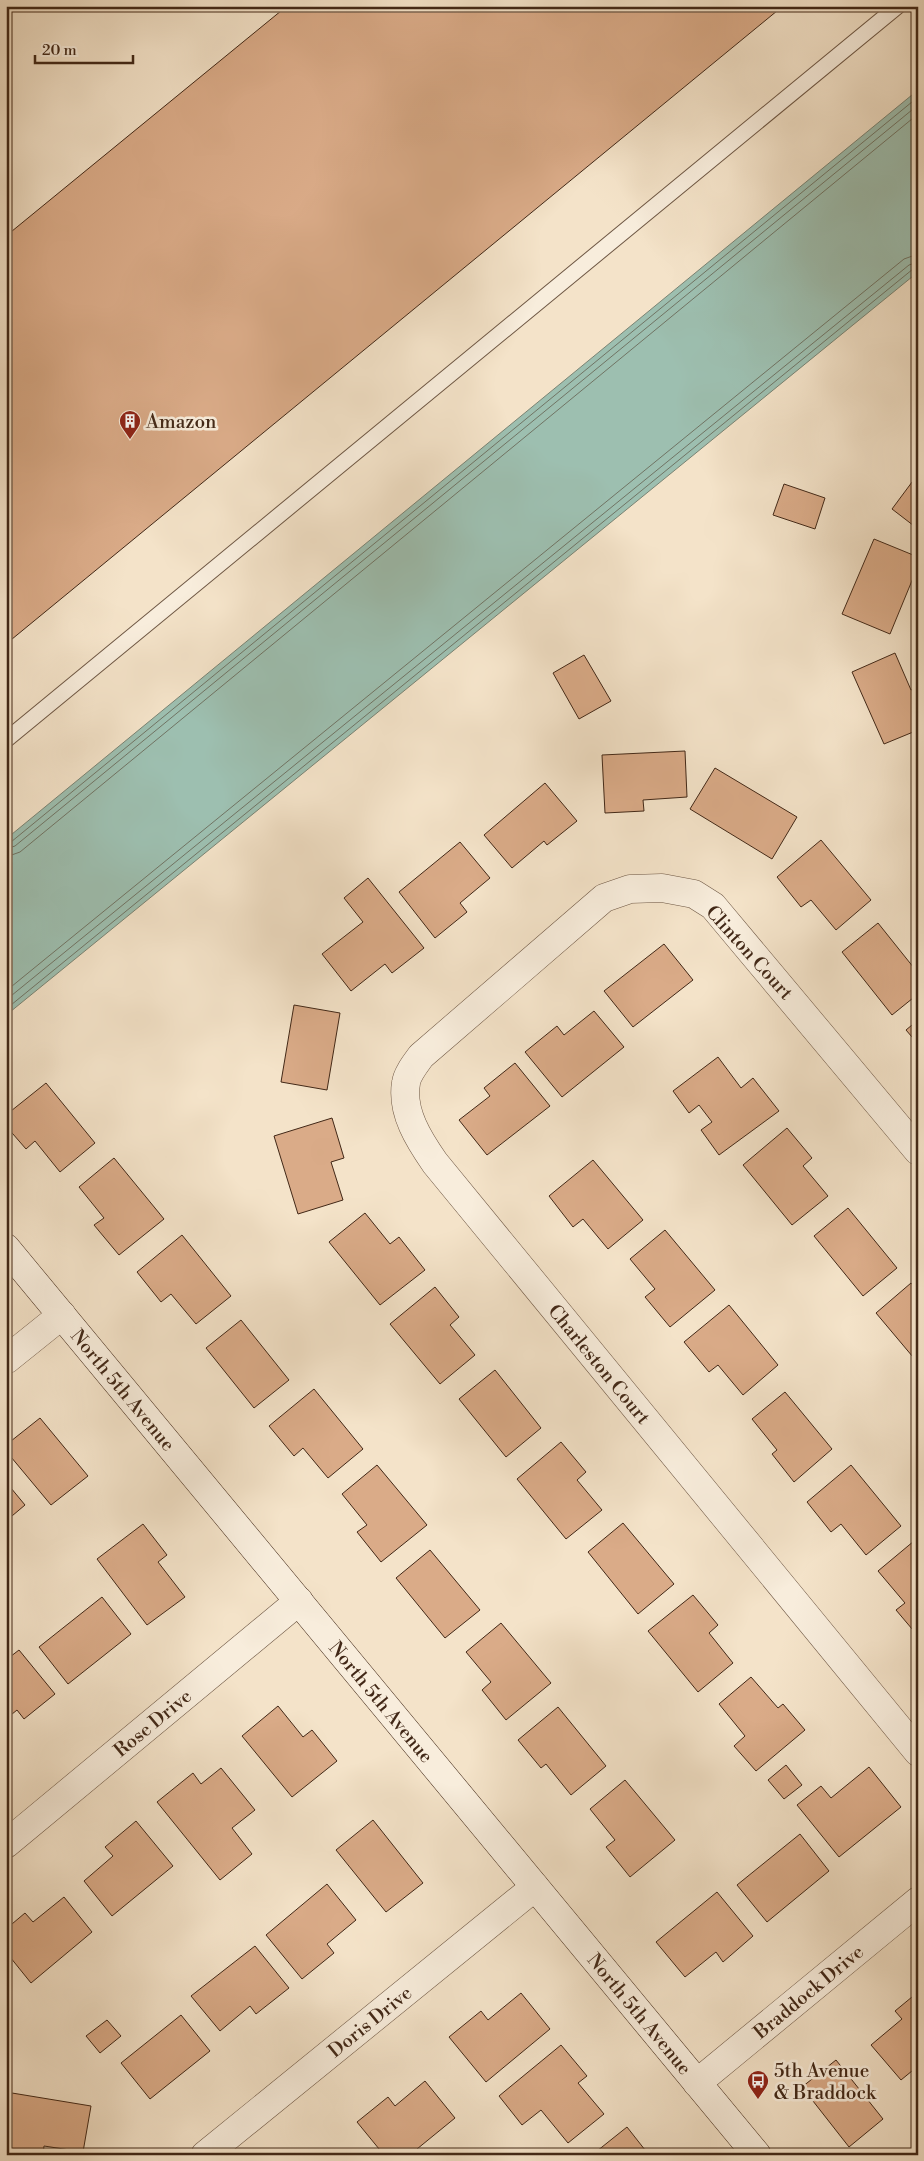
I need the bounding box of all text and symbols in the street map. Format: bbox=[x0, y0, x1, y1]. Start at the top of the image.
scale bar bbox=[35, 32, 132, 64]
text: 20 m bbox=[42, 41, 77, 60]
building icon: Amazon bbox=[118, 409, 142, 440]
place label: Amazon bbox=[145, 410, 216, 434]
street label: Clinton Court bbox=[701, 901, 798, 1005]
street label: Charleston Court bbox=[543, 1300, 655, 1430]
street label: North 5th Avenue bbox=[65, 1325, 180, 1456]
street label: North 5th Avenue bbox=[323, 1637, 438, 1768]
street label: Rose Drive bbox=[109, 1684, 197, 1763]
street label: Braddock Drive bbox=[748, 1940, 869, 2045]
street label: North 5th Avenue bbox=[582, 1948, 697, 2080]
street label: Doris Drive bbox=[323, 1981, 417, 2063]
place label: 5th Avenue & Braddock bbox=[774, 2059, 877, 2105]
bus stop icon: 5th Avenue & Braddock bbox=[746, 2069, 770, 2100]

